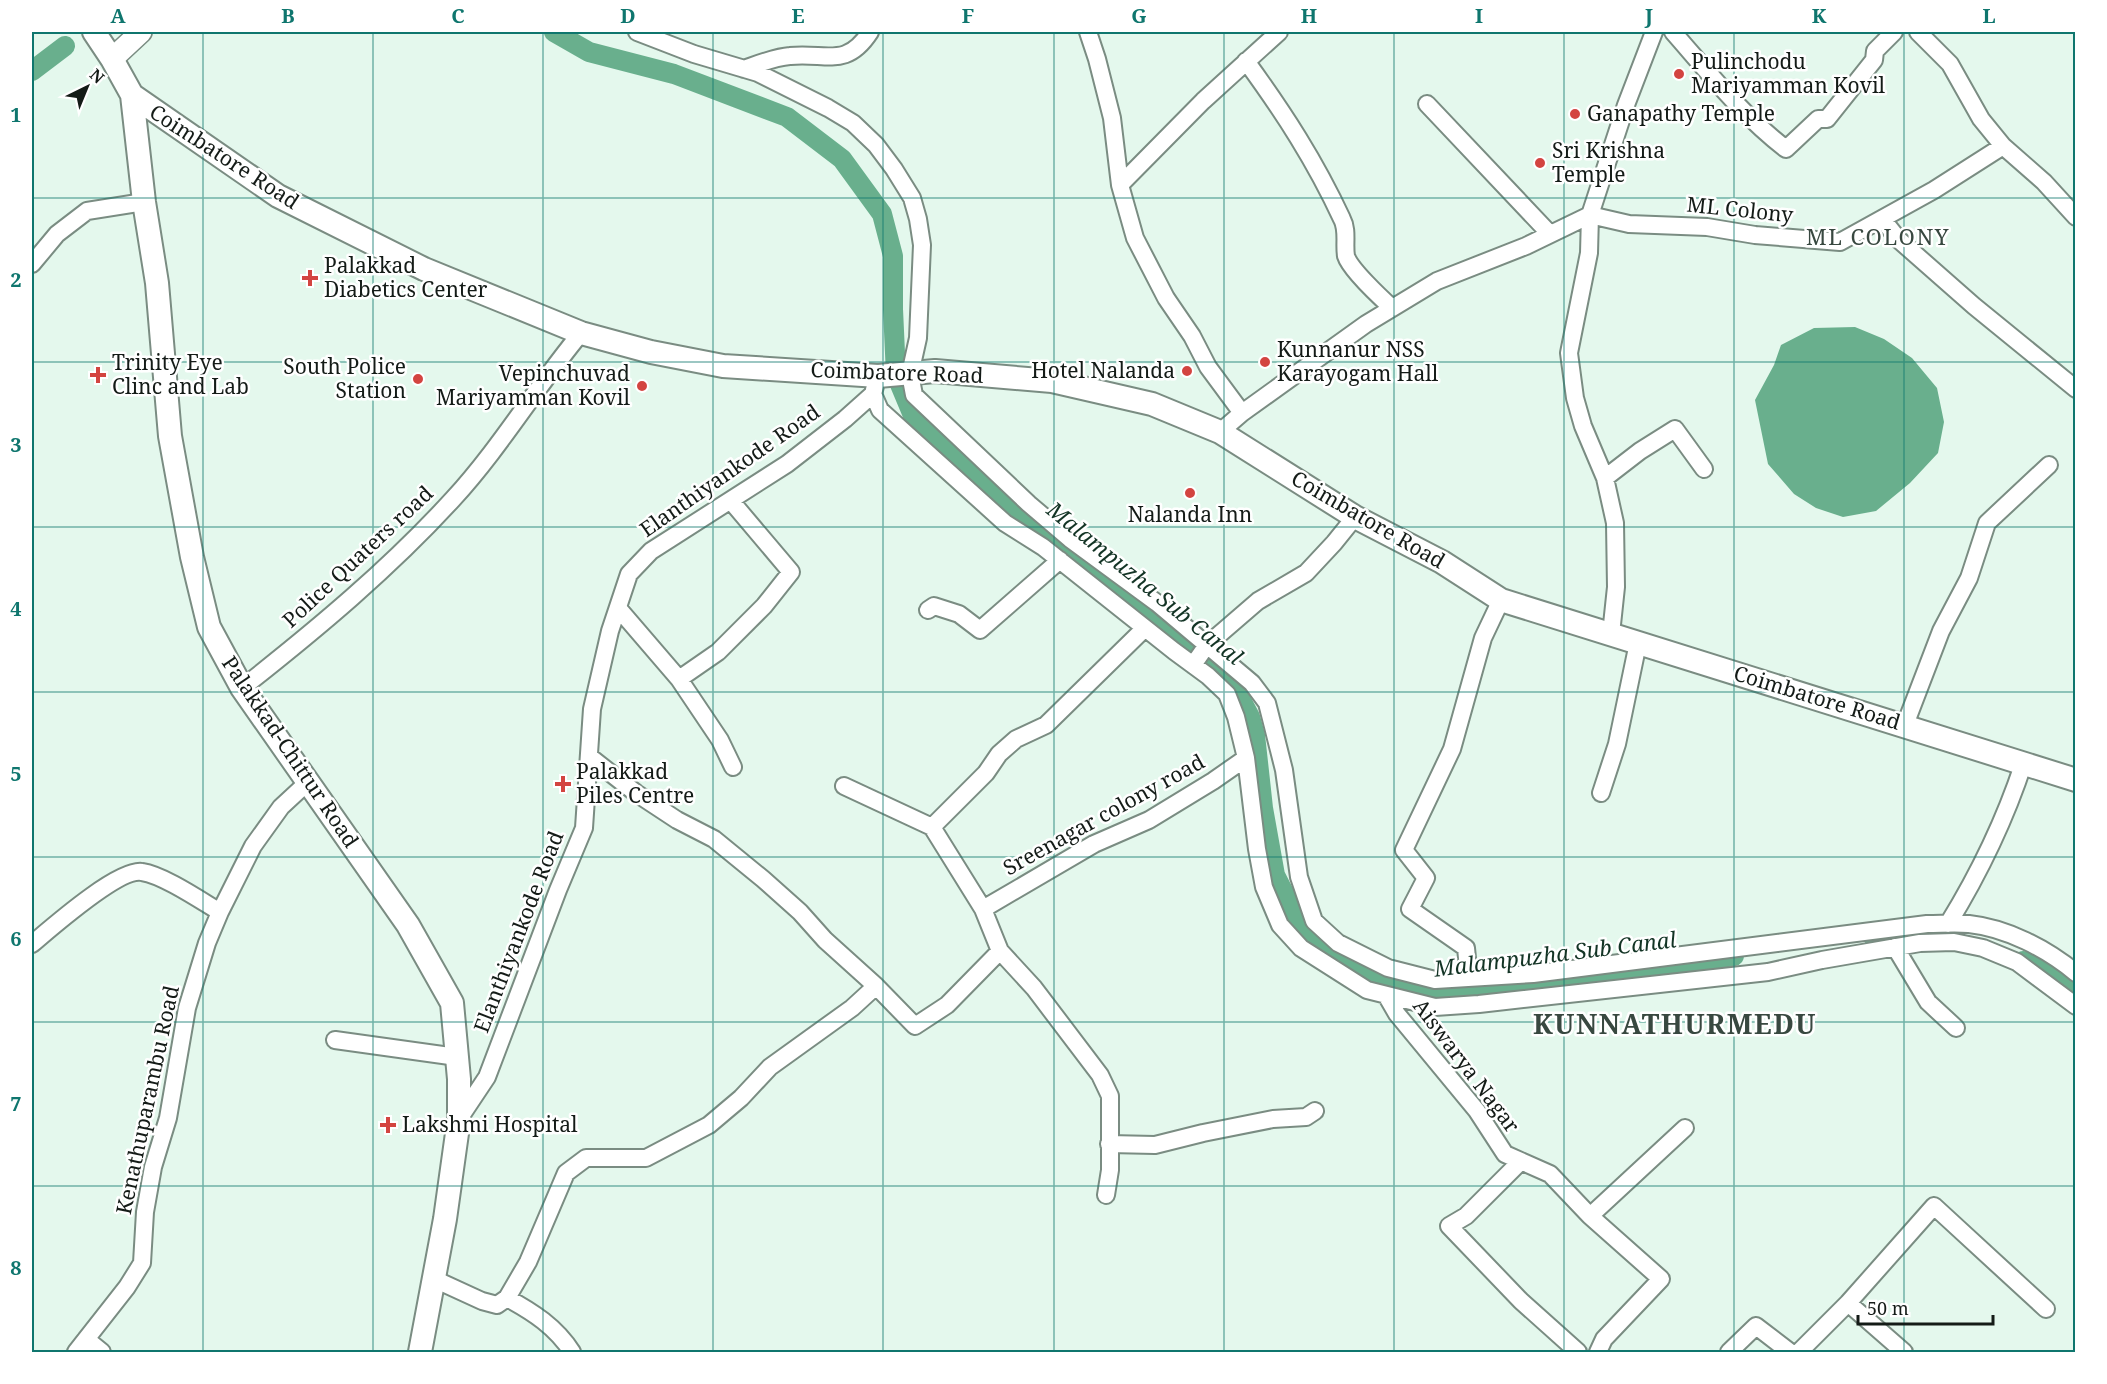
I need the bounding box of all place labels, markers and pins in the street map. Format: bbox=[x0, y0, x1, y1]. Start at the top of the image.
place label: Pulinchodu Mariyamman Kovil bbox=[1691, 47, 1886, 99]
marker: Pulinchodu Mariyamman Kovil bbox=[1672, 67, 1686, 81]
place label: Ganapathy Temple bbox=[1587, 99, 1775, 127]
marker: Ganapathy Temple bbox=[1568, 107, 1582, 121]
place label: Sri Krishna Temple bbox=[1552, 136, 1665, 188]
marker: Sri Krishna Temple bbox=[1533, 156, 1547, 170]
place label: Palakkad Diabetics Center bbox=[324, 251, 488, 303]
marker: Palakkad Diabetics Center bbox=[301, 269, 319, 287]
place label: Kunnanur NSS Karayogam Hall bbox=[1277, 335, 1439, 387]
place label: Trinity Eye Clinc and Lab bbox=[112, 348, 249, 400]
place label: South Police Station bbox=[283, 352, 406, 404]
marker: Kunnanur NSS Karayogam Hall bbox=[1258, 355, 1272, 369]
place label: Hotel Nalanda bbox=[1031, 356, 1175, 384]
place label: Vepinchuvad Mariyamman Kovil bbox=[436, 359, 630, 411]
marker: Hotel Nalanda bbox=[1180, 364, 1194, 378]
marker: Trinity Eye Clinc and Lab bbox=[89, 366, 107, 384]
marker: South Police Station bbox=[411, 372, 425, 386]
marker: Vepinchuvad Mariyamman Kovil bbox=[635, 379, 649, 393]
marker: Nalanda Inn bbox=[1183, 486, 1197, 500]
place label: Nalanda Inn bbox=[1128, 500, 1252, 528]
place label: Palakkad Piles Centre bbox=[576, 757, 694, 809]
marker: Palakkad Piles Centre bbox=[554, 775, 572, 793]
place label: Lakshmi Hospital bbox=[402, 1110, 578, 1138]
marker: Lakshmi Hospital bbox=[379, 1116, 397, 1134]

